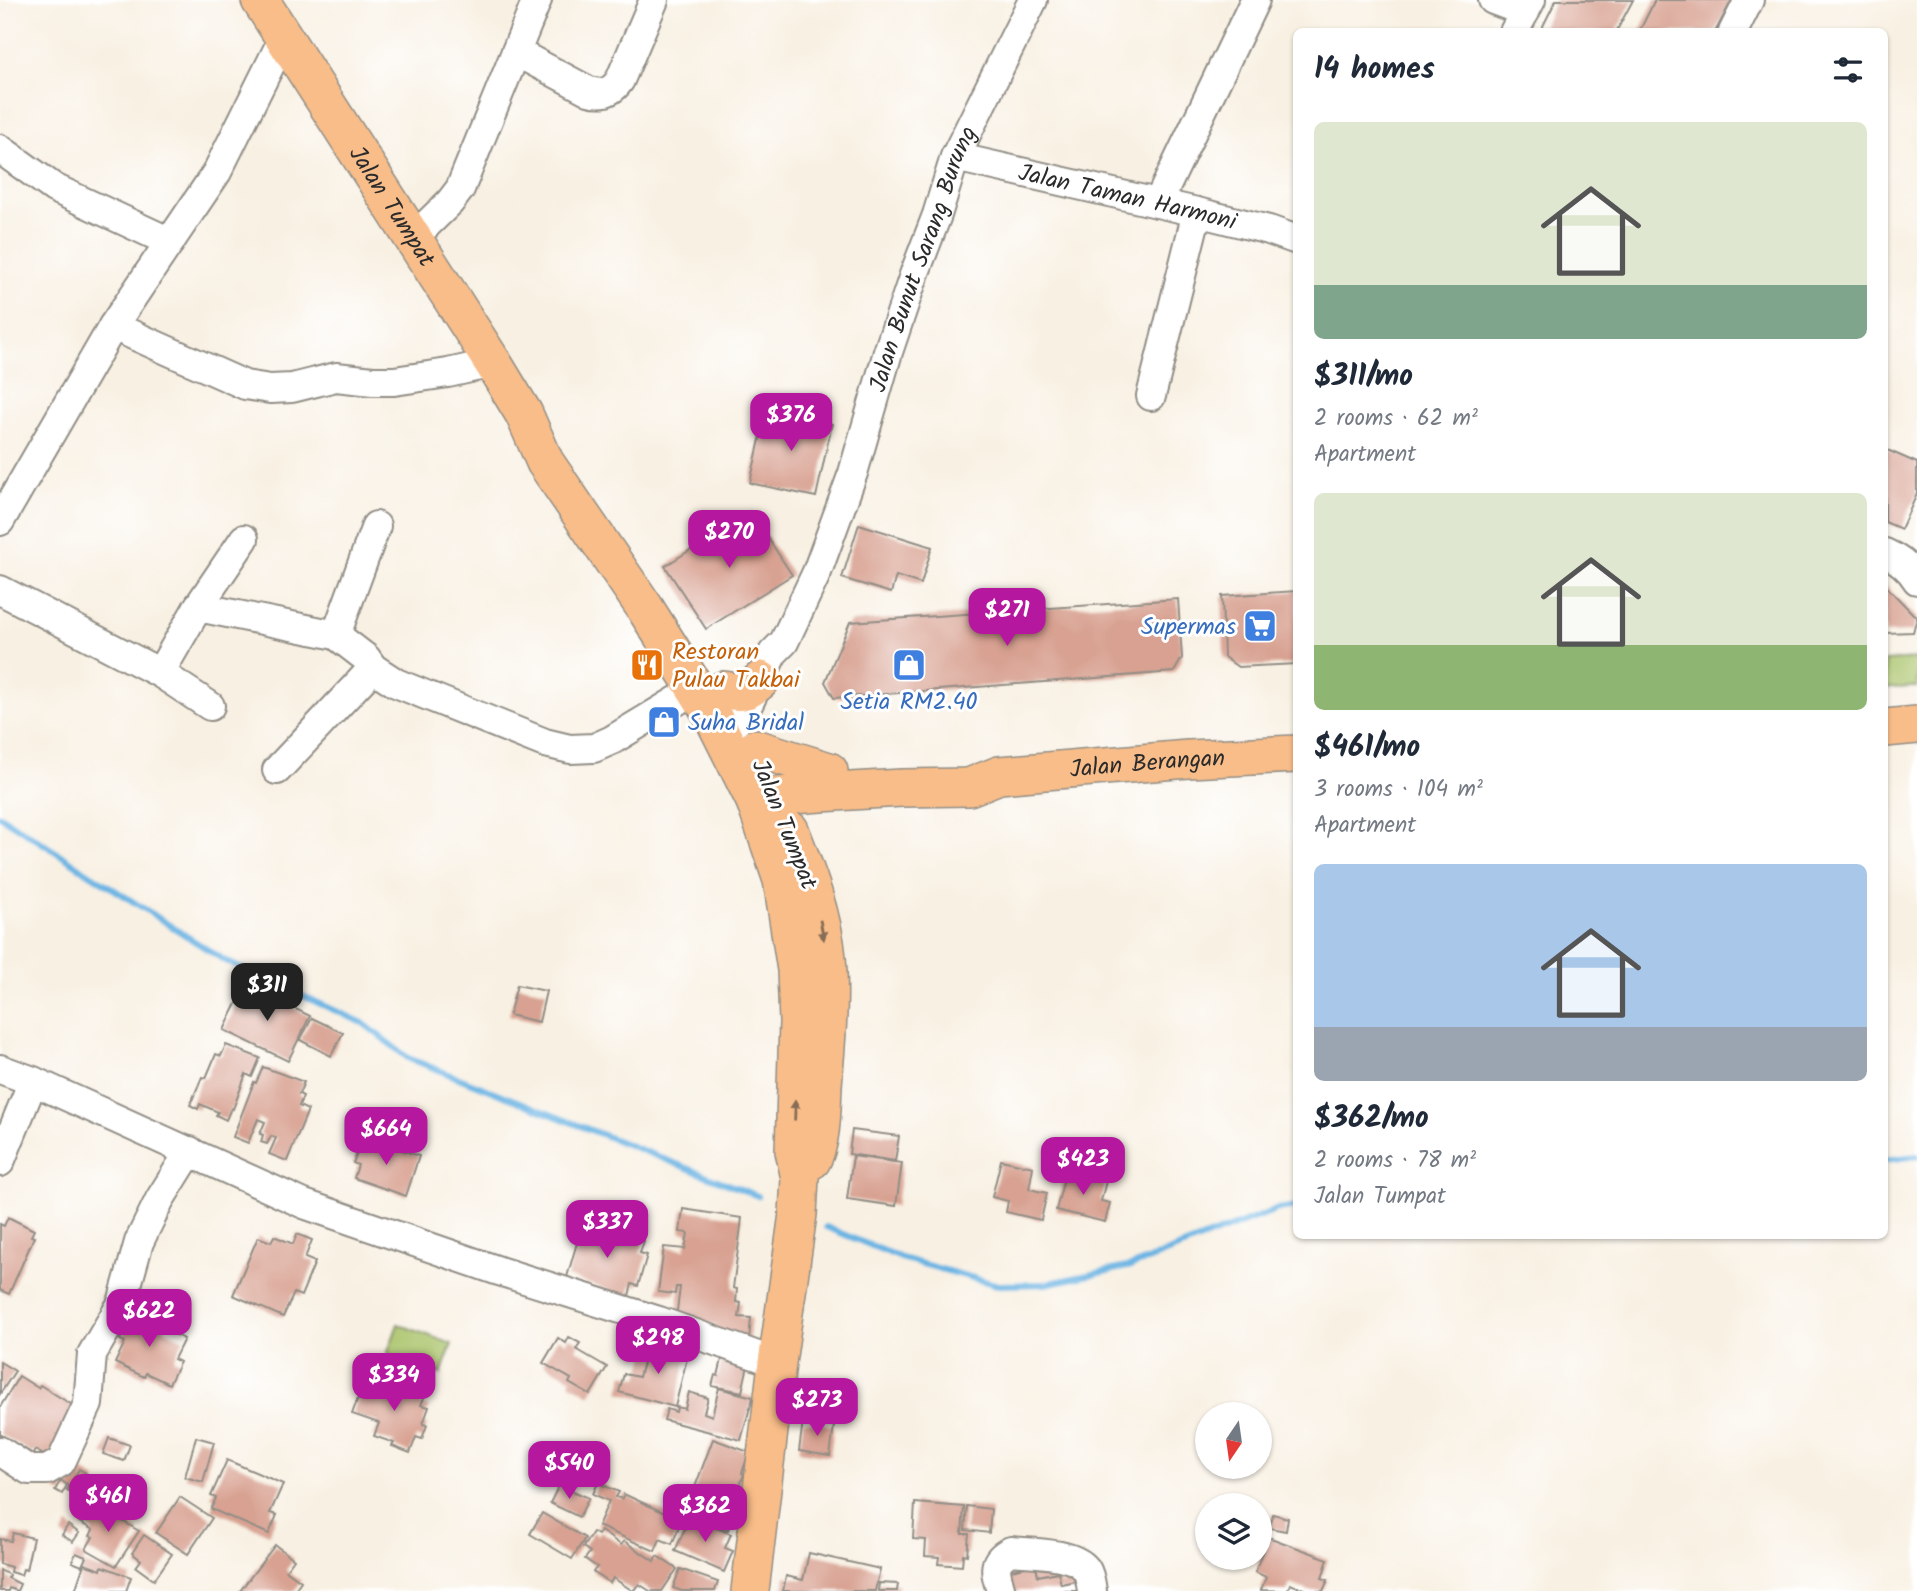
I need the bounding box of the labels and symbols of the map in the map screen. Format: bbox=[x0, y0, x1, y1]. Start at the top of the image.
street label: Jalan Bunut Sarang Burung bbox=[859, 120, 988, 397]
street label: Jalan Tumpat bbox=[337, 139, 445, 276]
street label: Jalan Taman Harmoni bbox=[1014, 154, 1242, 242]
pin: $376 bbox=[750, 393, 832, 453]
pin: $270 bbox=[688, 510, 770, 570]
pin: $271 bbox=[966, 588, 1048, 648]
supermarket icon: Supermas bbox=[1241, 607, 1279, 645]
place label: Supermas bbox=[1141, 608, 1236, 647]
place label: Restoran Pulau Takbai bbox=[672, 633, 801, 700]
restaurant icon: Restoran Pulau Takbai bbox=[628, 646, 666, 684]
shop icon: Setia RM2.40 bbox=[890, 646, 928, 684]
place label: Setia RM2.40 bbox=[840, 683, 978, 722]
shop icon: Suha Bridal bbox=[645, 703, 683, 741]
place label: Suha Bridal bbox=[688, 704, 804, 743]
street label: Jalan Berangan bbox=[1068, 739, 1226, 790]
street label: Jalan Tumpat bbox=[740, 753, 828, 896]
one-way arrow bbox=[816, 919, 827, 941]
pin: $311 bbox=[226, 964, 308, 1023]
one-way arrow bbox=[790, 1099, 801, 1121]
pin: $664 bbox=[345, 1108, 427, 1167]
pin: $423 bbox=[1042, 1138, 1124, 1197]
pin: $337 bbox=[566, 1200, 648, 1260]
pin: $622 bbox=[108, 1290, 190, 1349]
pin: $298 bbox=[617, 1316, 699, 1376]
pin: $334 bbox=[353, 1354, 435, 1413]
pin: $273 bbox=[776, 1378, 858, 1438]
north arrow bbox=[1195, 1402, 1272, 1479]
pin: $540 bbox=[528, 1442, 610, 1501]
pin: $461 bbox=[67, 1474, 149, 1534]
pin: $362 bbox=[664, 1484, 746, 1544]

